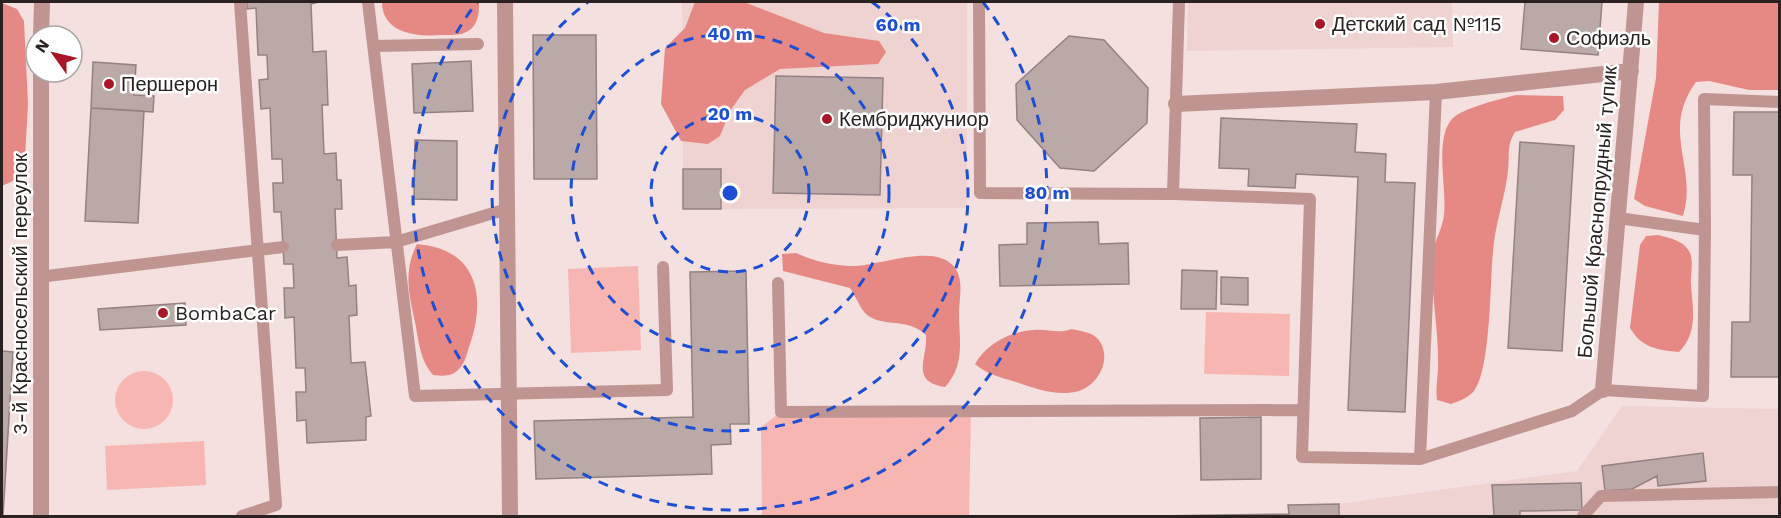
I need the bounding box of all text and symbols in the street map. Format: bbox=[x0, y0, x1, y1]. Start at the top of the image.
place label: Детский сад №115 bbox=[1332, 12, 1502, 36]
text: 60 m bbox=[876, 14, 920, 35]
marker: Детский сад №115 bbox=[1313, 17, 1327, 31]
text: 40 m bbox=[707, 23, 753, 44]
north arrow bbox=[24, 24, 84, 84]
place label: Софиэль bbox=[1566, 26, 1651, 50]
marker: Софиэль bbox=[1547, 31, 1561, 45]
text: N bbox=[31, 36, 53, 56]
street label: Большой Краснопрудный тупик bbox=[1572, 65, 1622, 359]
place label: Першерон bbox=[121, 72, 218, 96]
marker: Першерон bbox=[102, 77, 116, 91]
text: 20 m bbox=[708, 103, 752, 124]
place label: Кембриджуниор bbox=[839, 107, 989, 131]
marker: Кембриджуниор bbox=[820, 112, 834, 126]
street label: 3-й Красносельский переулок bbox=[8, 153, 32, 435]
text: 80 m bbox=[1025, 182, 1069, 203]
centre of rings bbox=[720, 183, 740, 203]
place label: BombaCar bbox=[175, 301, 276, 325]
marker: BombaCar bbox=[156, 306, 170, 320]

